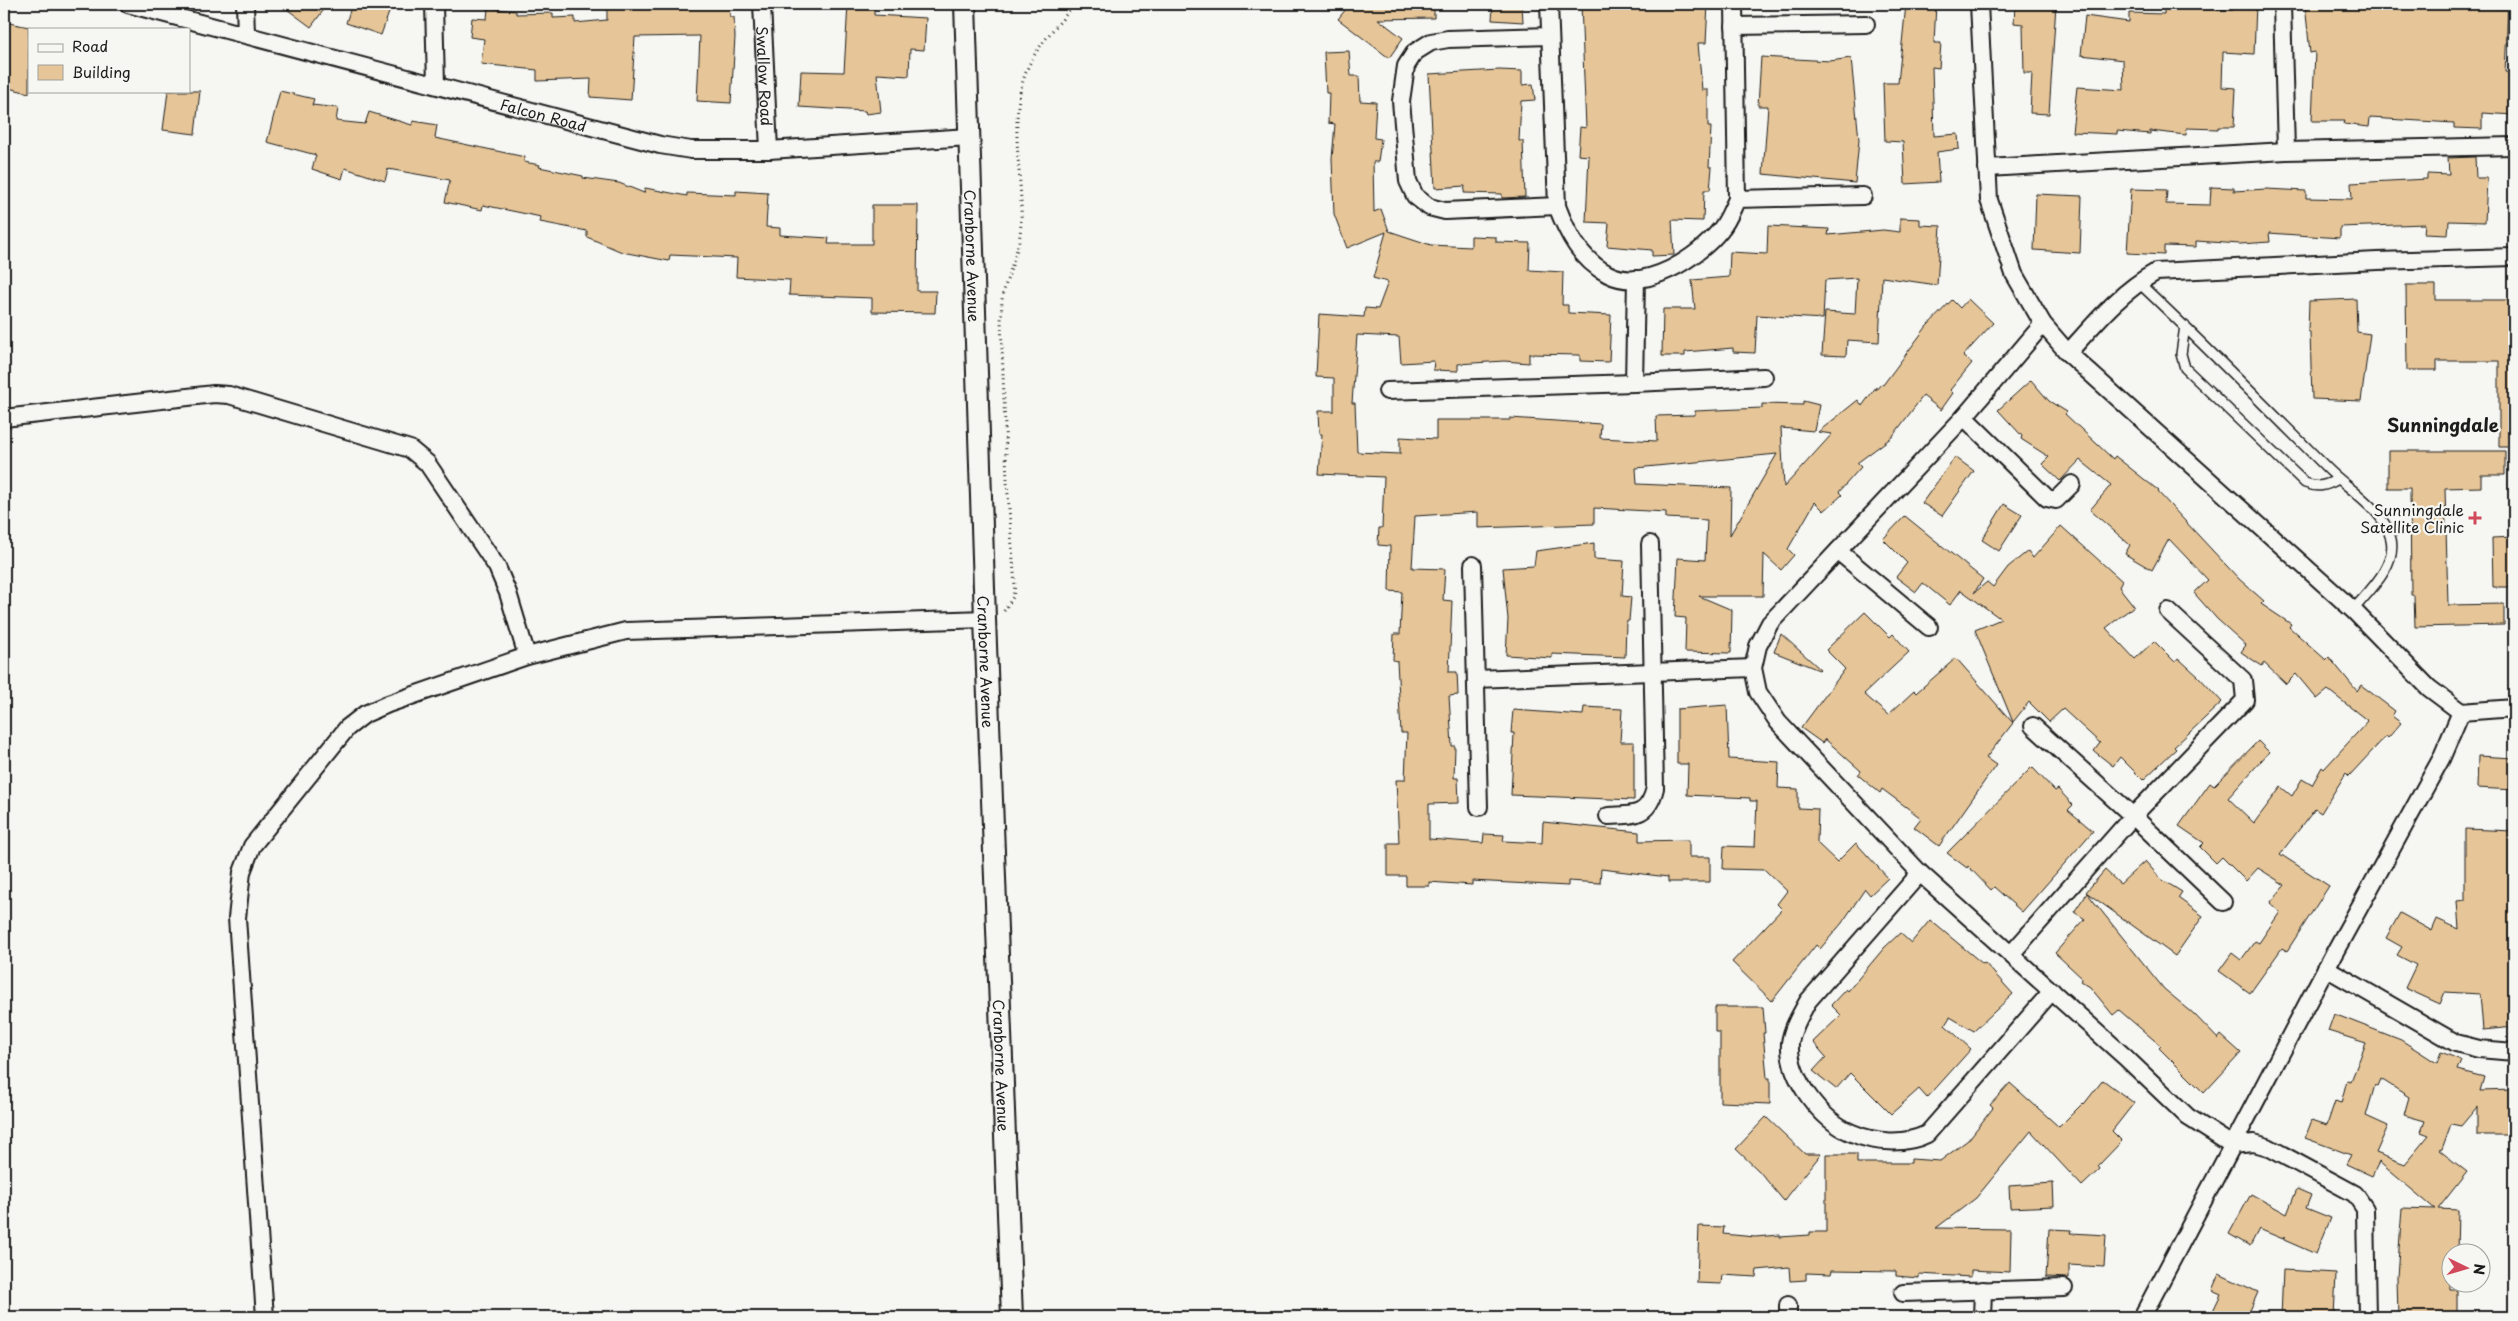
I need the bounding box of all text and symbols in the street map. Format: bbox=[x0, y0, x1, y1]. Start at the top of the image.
street label: Swallow Road bbox=[752, 25, 779, 126]
legend bbox=[28, 28, 190, 92]
text: Road bbox=[72, 34, 108, 57]
text: Building bbox=[72, 60, 131, 83]
street label: Falcon Road bbox=[498, 92, 589, 137]
street label: Cranborne Avenue bbox=[960, 189, 987, 322]
district label: Sunningdale bbox=[2387, 411, 2499, 438]
place label: Sunningdale Satellite Clinic bbox=[2360, 498, 2464, 538]
marker: Sunningdale Satellite Clinic bbox=[2468, 511, 2482, 525]
street label: Cranborne Avenue bbox=[973, 595, 1001, 728]
street label: Cranborne Avenue bbox=[988, 999, 1016, 1132]
north arrow bbox=[2440, 1244, 2490, 1294]
text: N bbox=[2469, 1263, 2490, 1276]

